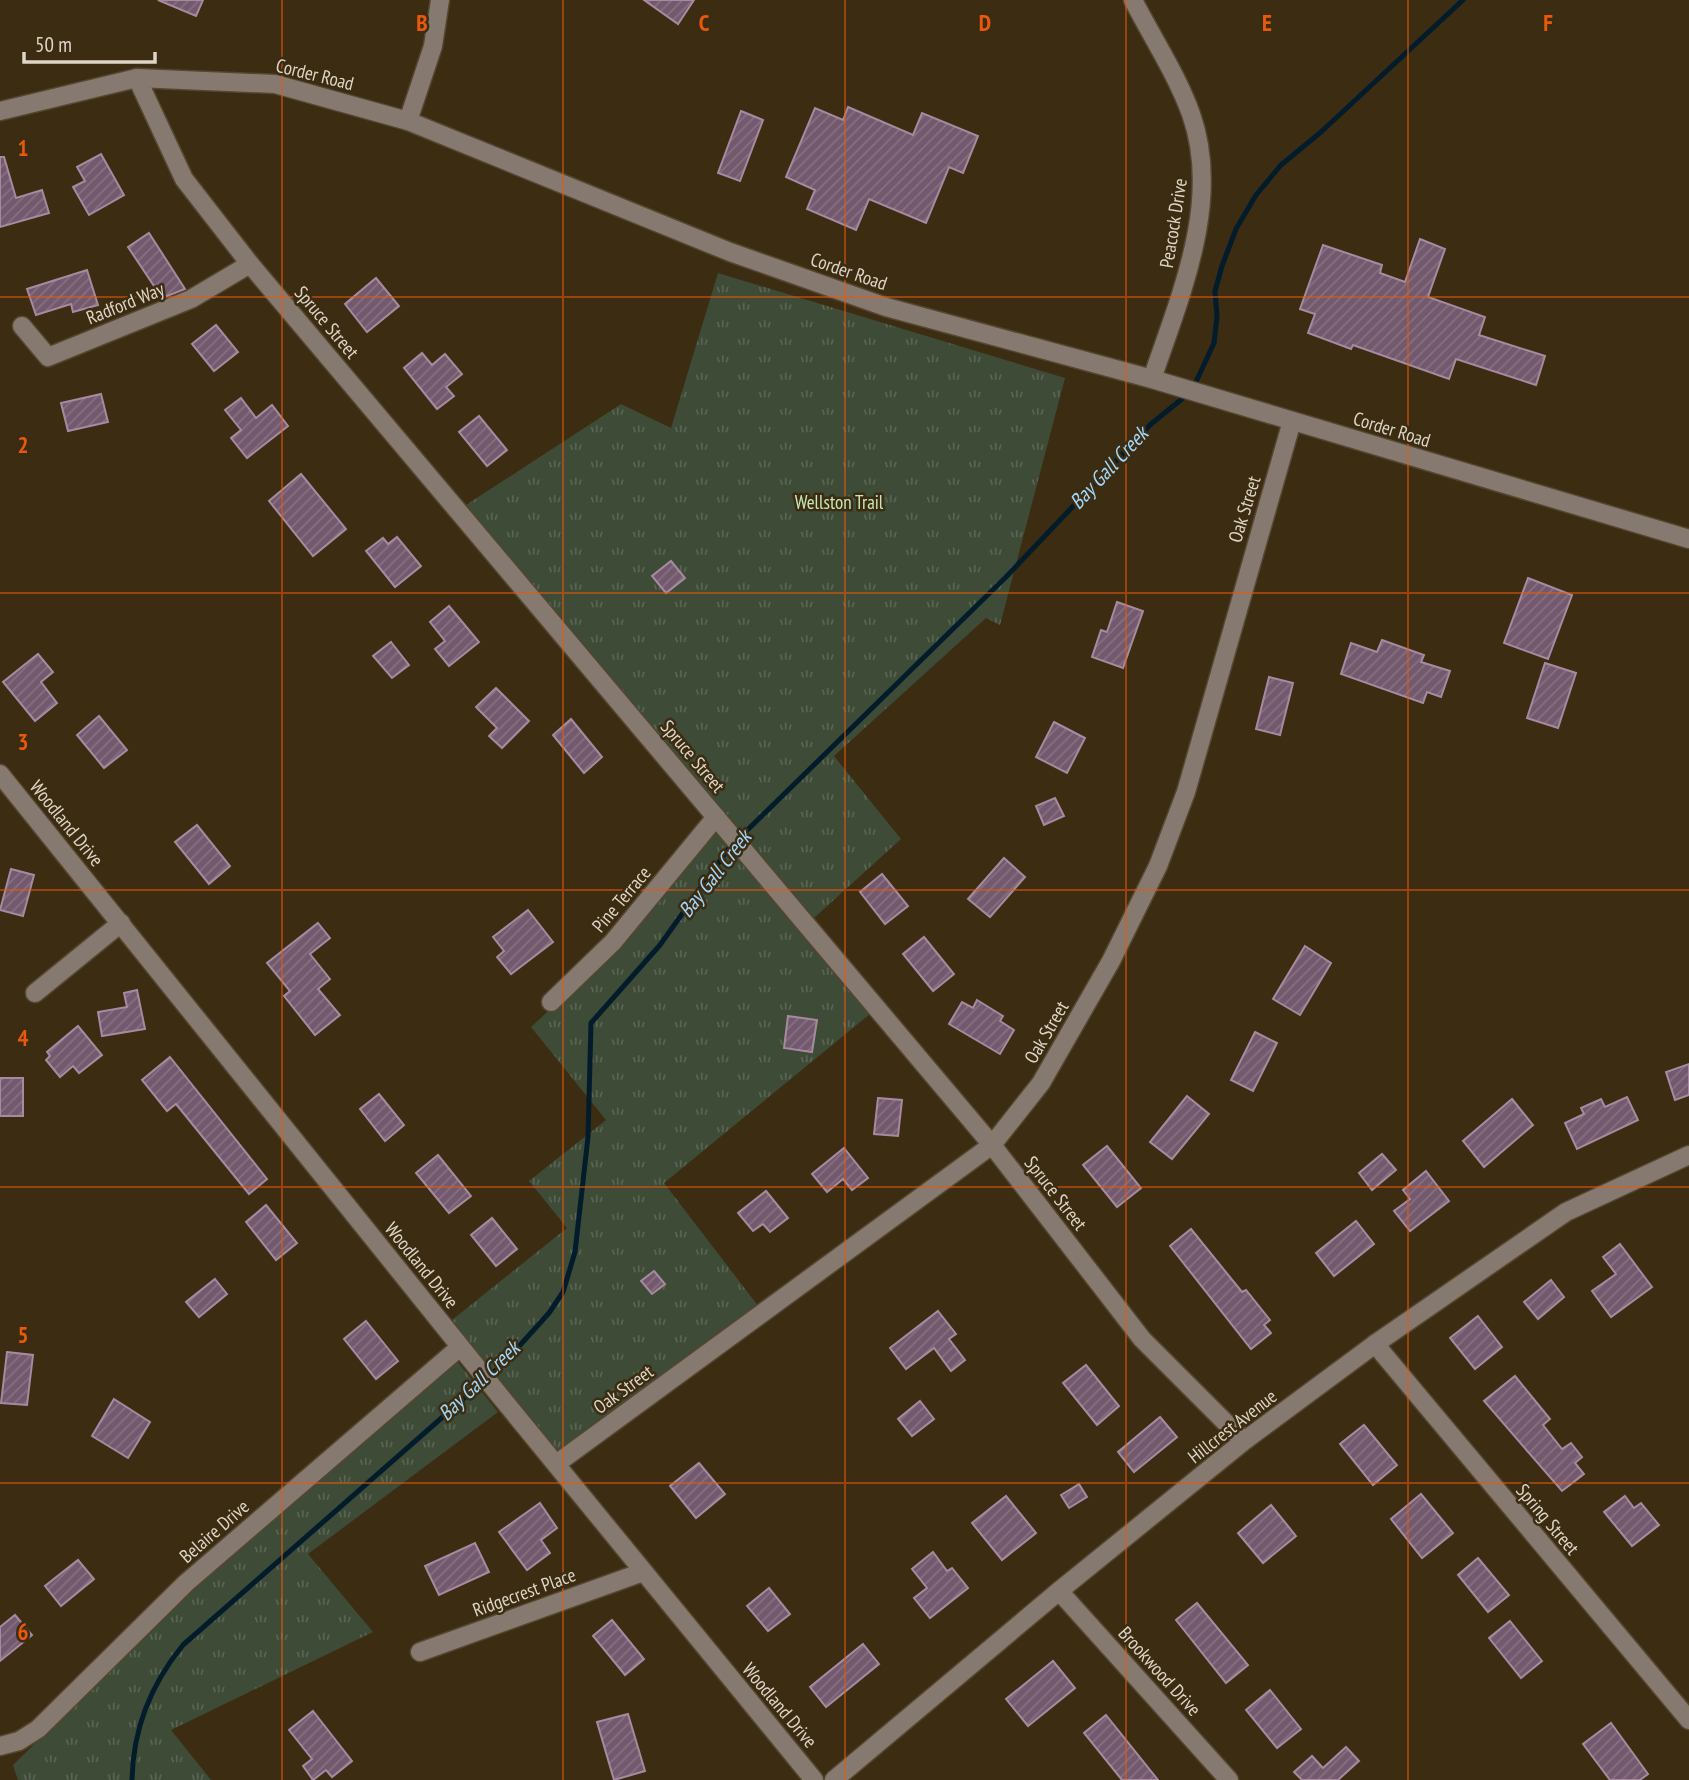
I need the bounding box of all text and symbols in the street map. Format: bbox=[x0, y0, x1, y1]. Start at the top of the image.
text: B bbox=[416, 8, 428, 37]
text: C bbox=[699, 8, 710, 37]
text: D bbox=[979, 8, 991, 37]
text: E bbox=[1262, 8, 1272, 37]
text: F bbox=[1543, 8, 1553, 37]
scale bar bbox=[24, 21, 156, 65]
text: 50 m bbox=[35, 31, 72, 58]
street label: Corder Road bbox=[274, 53, 356, 95]
text: 1 bbox=[18, 133, 29, 162]
street label: Peacock Drive bbox=[1154, 176, 1192, 270]
street label: Corder Road bbox=[808, 247, 890, 295]
street label: Radford Way bbox=[83, 276, 168, 329]
street label: Spruce Street bbox=[290, 281, 365, 364]
street label: Corder Road bbox=[1351, 406, 1433, 452]
water label: Bay Gall Creek bbox=[1063, 419, 1156, 515]
text: 2 bbox=[18, 430, 29, 459]
street label: Oak Street bbox=[1223, 472, 1266, 545]
park label: Wellston Trail bbox=[795, 490, 884, 514]
street label: Spruce Street bbox=[656, 715, 731, 798]
text: 3 bbox=[18, 727, 29, 756]
street label: Woodland Drive bbox=[25, 775, 109, 871]
water label: Bay Gall Creek bbox=[672, 822, 759, 923]
street label: Pine Terrace bbox=[586, 861, 656, 937]
street label: Oak Street bbox=[1019, 996, 1074, 1068]
text: 4 bbox=[18, 1023, 29, 1052]
street label: Spruce Street bbox=[1020, 1151, 1093, 1235]
street label: Woodland Drive bbox=[380, 1217, 464, 1313]
text: 5 bbox=[18, 1320, 29, 1349]
water label: Bay Gall Creek bbox=[432, 1333, 527, 1426]
street label: Oak Street bbox=[588, 1359, 658, 1419]
street label: Hillcrest Avenue bbox=[1183, 1384, 1281, 1468]
street label: Spring Street bbox=[1511, 1478, 1585, 1560]
street label: Belaire Drive bbox=[174, 1494, 254, 1568]
street label: Ridgecrest Place bbox=[469, 1562, 579, 1622]
text: 6 bbox=[18, 1617, 29, 1646]
street label: Brookwood Drive bbox=[1114, 1621, 1207, 1721]
street label: Woodland Drive bbox=[737, 1658, 823, 1753]

